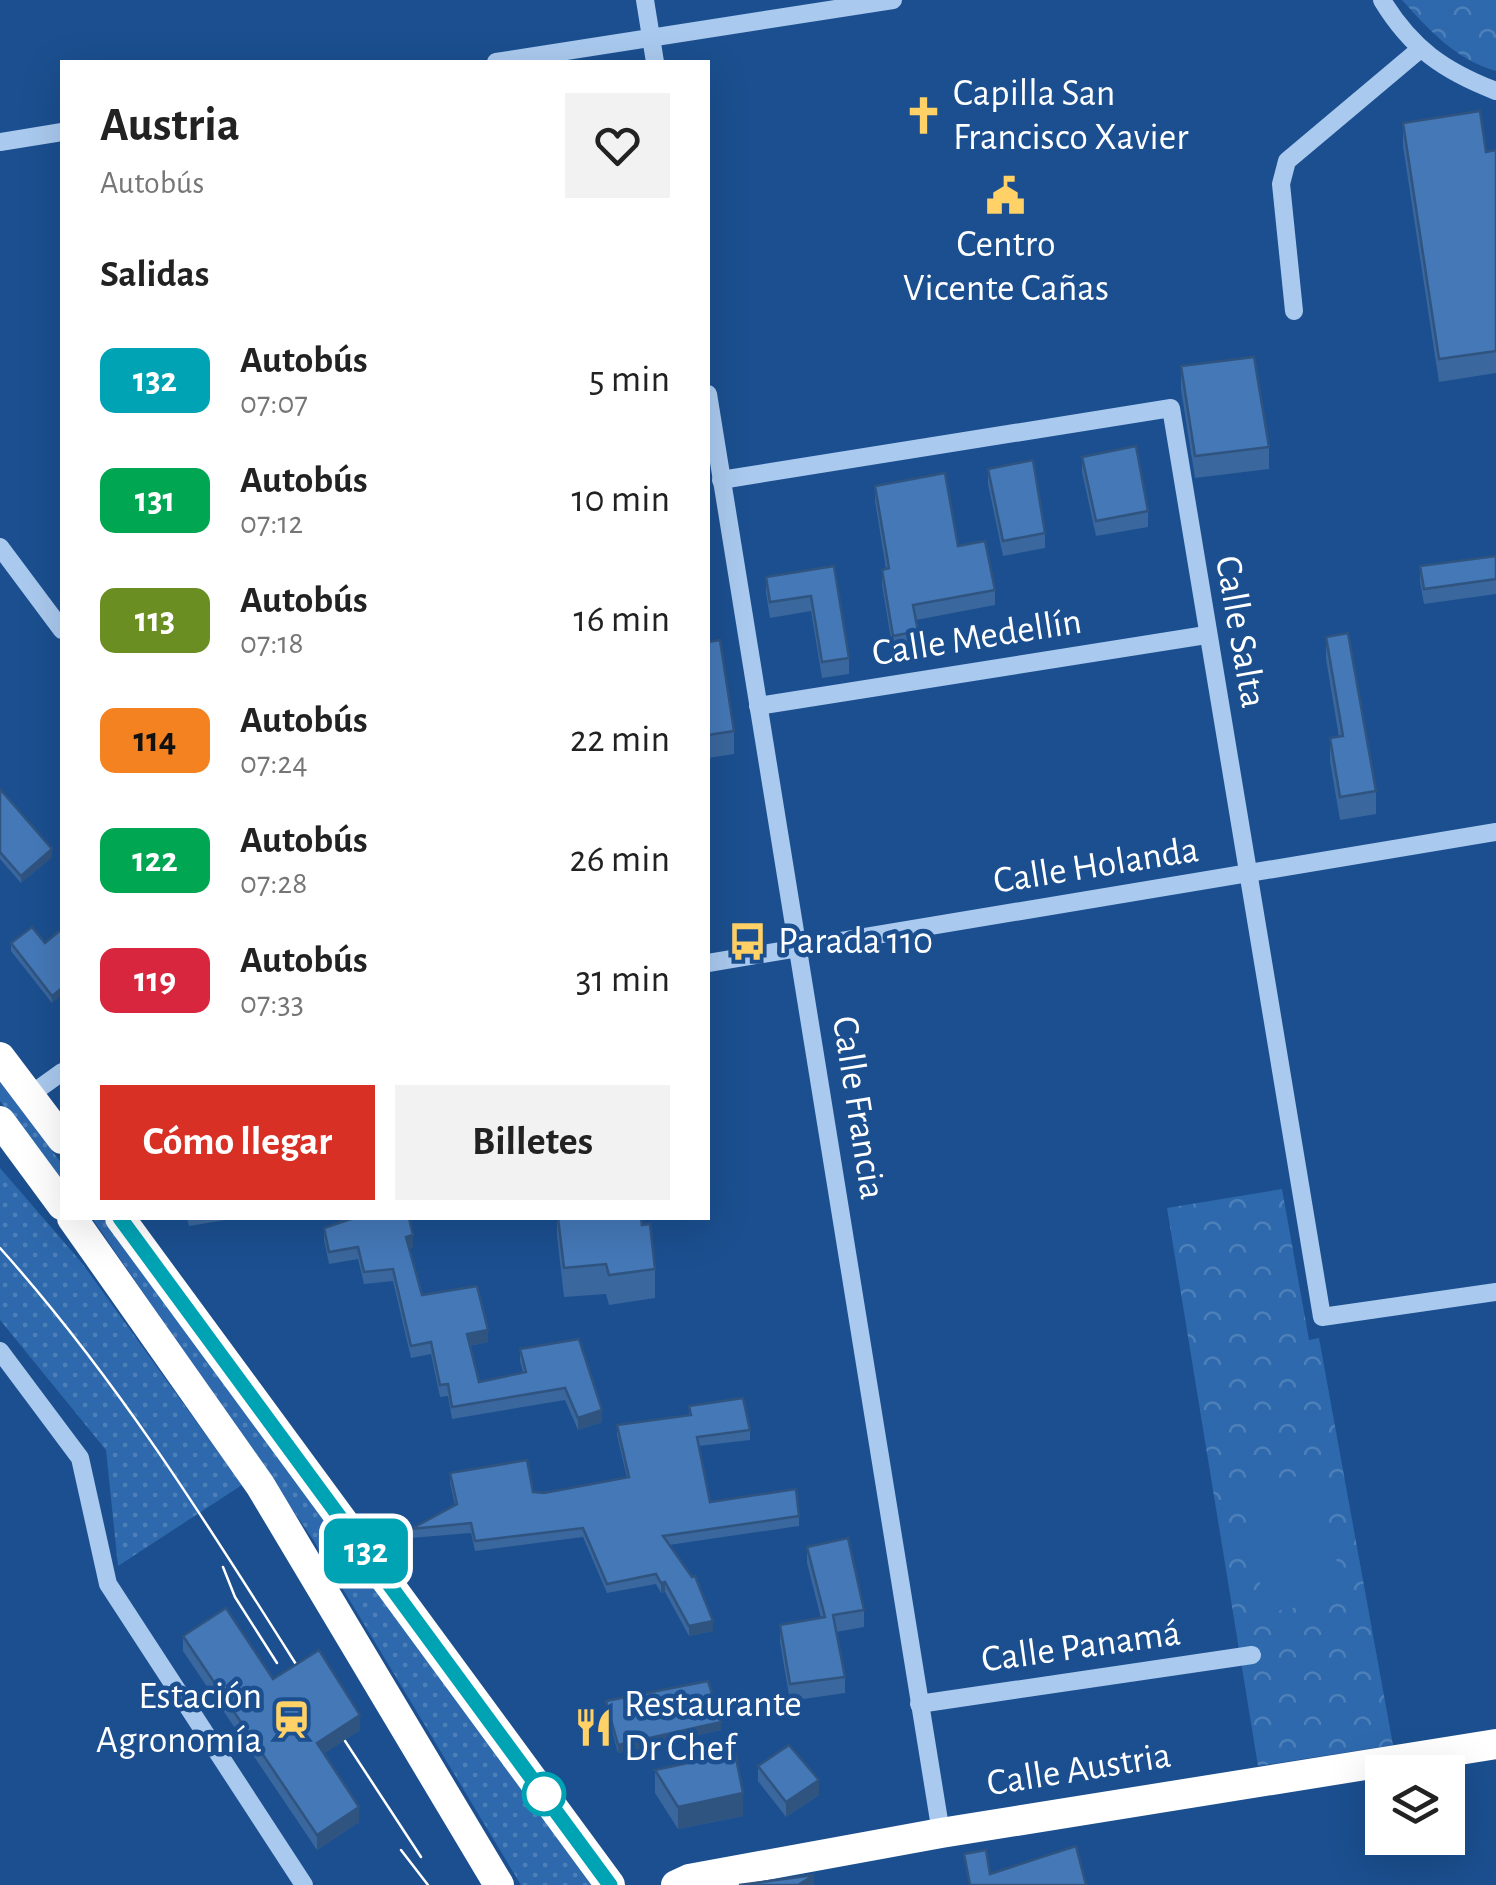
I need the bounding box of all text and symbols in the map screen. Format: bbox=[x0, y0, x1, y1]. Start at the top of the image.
place label: Capilla San Francisco Xavier bbox=[953, 75, 1189, 157]
button: heart bbox=[565, 93, 670, 198]
church icon: Capilla San Francisco Xavier bbox=[902, 95, 944, 137]
text: Austria bbox=[100, 102, 240, 150]
text: Autobús bbox=[100, 167, 204, 199]
public building icon: Centro Vicente Cañas bbox=[985, 175, 1027, 217]
place label: Centro Vicente Cañas bbox=[903, 226, 1109, 308]
text: Salidas bbox=[100, 256, 209, 294]
text: Autobús bbox=[240, 342, 368, 380]
text: 5 min bbox=[589, 361, 670, 399]
text: 132 bbox=[133, 363, 177, 398]
text: 07:07 bbox=[240, 387, 308, 419]
text: Autobús bbox=[240, 462, 368, 500]
text: 10 min bbox=[571, 481, 670, 519]
text: 131 bbox=[135, 483, 175, 518]
text: 07:12 bbox=[240, 507, 303, 539]
street label: Calle Salta bbox=[1208, 553, 1272, 711]
text: Autobús bbox=[240, 582, 368, 620]
text: 16 min bbox=[574, 601, 670, 639]
text: 113 bbox=[135, 603, 175, 638]
street label: Calle Medellín bbox=[870, 603, 1084, 673]
text: 07:18 bbox=[240, 627, 304, 659]
text: Autobús bbox=[240, 702, 368, 740]
text: 22 min bbox=[570, 721, 670, 759]
text: 114 bbox=[134, 723, 176, 758]
text: 07:24 bbox=[240, 747, 308, 779]
text: Autobús bbox=[240, 822, 368, 860]
street label: Calle Holanda bbox=[991, 831, 1201, 901]
text: 26 min bbox=[569, 841, 670, 879]
text: 122 bbox=[132, 843, 178, 878]
text: 07:28 bbox=[240, 867, 307, 899]
bus stop icon: Parada 110 bbox=[727, 921, 769, 963]
place label: Parada 110 bbox=[778, 923, 933, 961]
text: Autobús bbox=[240, 942, 368, 980]
text: 31 min bbox=[576, 961, 670, 999]
text: 119 bbox=[134, 963, 176, 998]
text: 07:33 bbox=[240, 987, 304, 1019]
street label: Calle Francia bbox=[825, 1014, 891, 1202]
button: Cómo llegar bbox=[100, 1085, 375, 1200]
button: Billetes bbox=[395, 1085, 670, 1200]
line badge: 132 bbox=[308, 1518, 424, 1584]
text: 132 bbox=[344, 1534, 388, 1569]
street label: Calle Panamá bbox=[979, 1614, 1183, 1680]
place label: Estación Agronomía bbox=[96, 1678, 262, 1760]
place label: Restaurante Dr Chef bbox=[624, 1686, 802, 1768]
station icon: Estación Agronomía bbox=[271, 1698, 313, 1740]
restaurant icon: Restaurante Dr Chef bbox=[573, 1706, 615, 1748]
street label: Calle Austria bbox=[984, 1737, 1174, 1803]
map controls bbox=[1365, 1755, 1465, 1855]
button: layers bbox=[1365, 1755, 1465, 1855]
unlabelled marker bbox=[523, 1773, 565, 1815]

